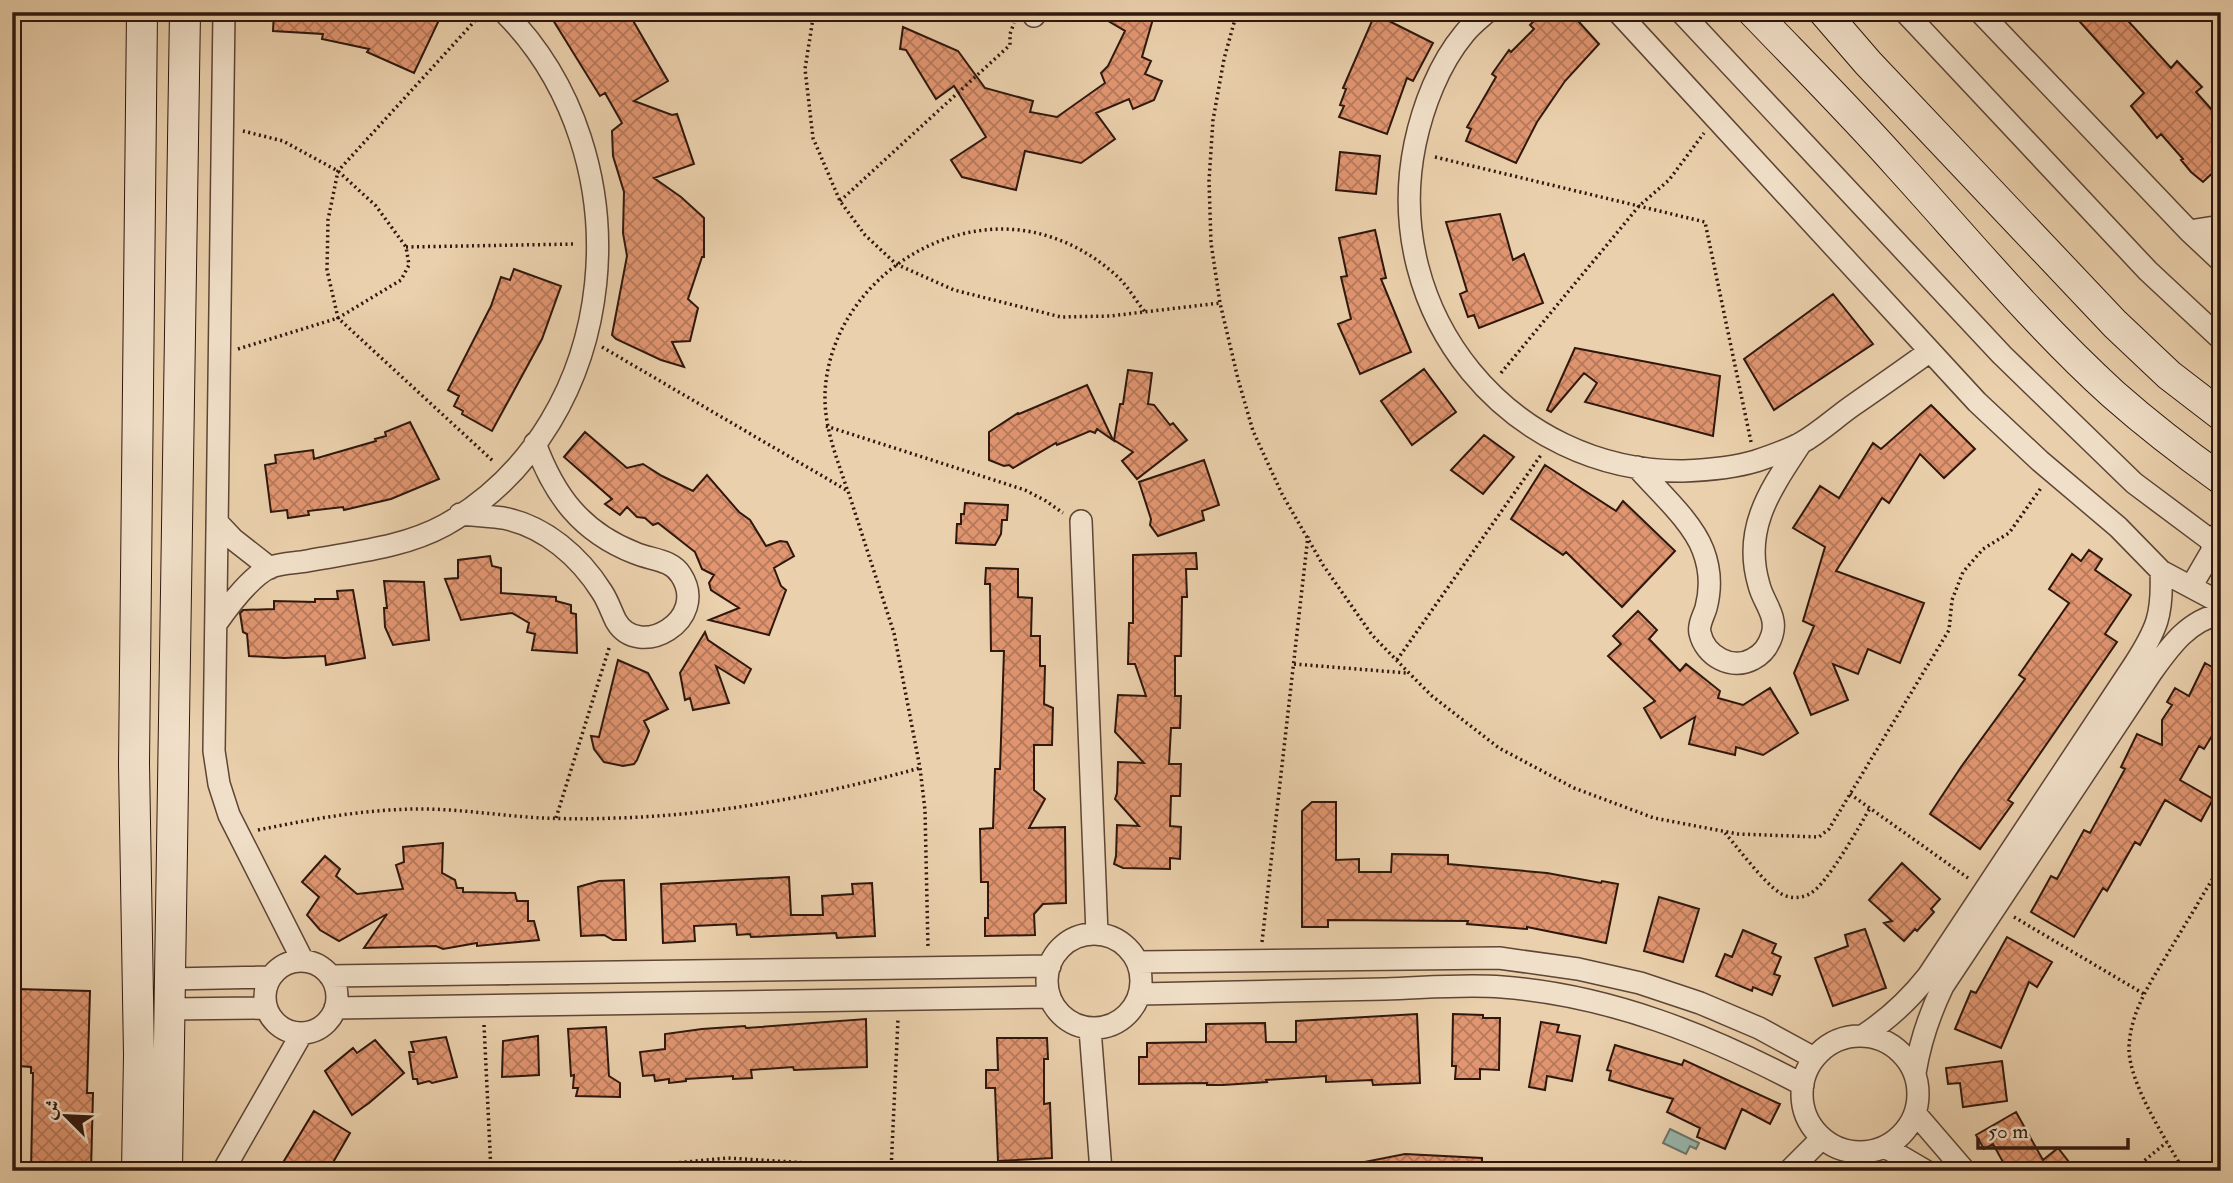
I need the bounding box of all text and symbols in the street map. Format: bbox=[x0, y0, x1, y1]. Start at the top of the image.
north arrow bbox=[32, 1082, 102, 1152]
text: ش bbox=[37, 1096, 66, 1123]
scale bar bbox=[1978, 1106, 2128, 1150]
text: 50 m bbox=[1988, 1118, 2029, 1145]

